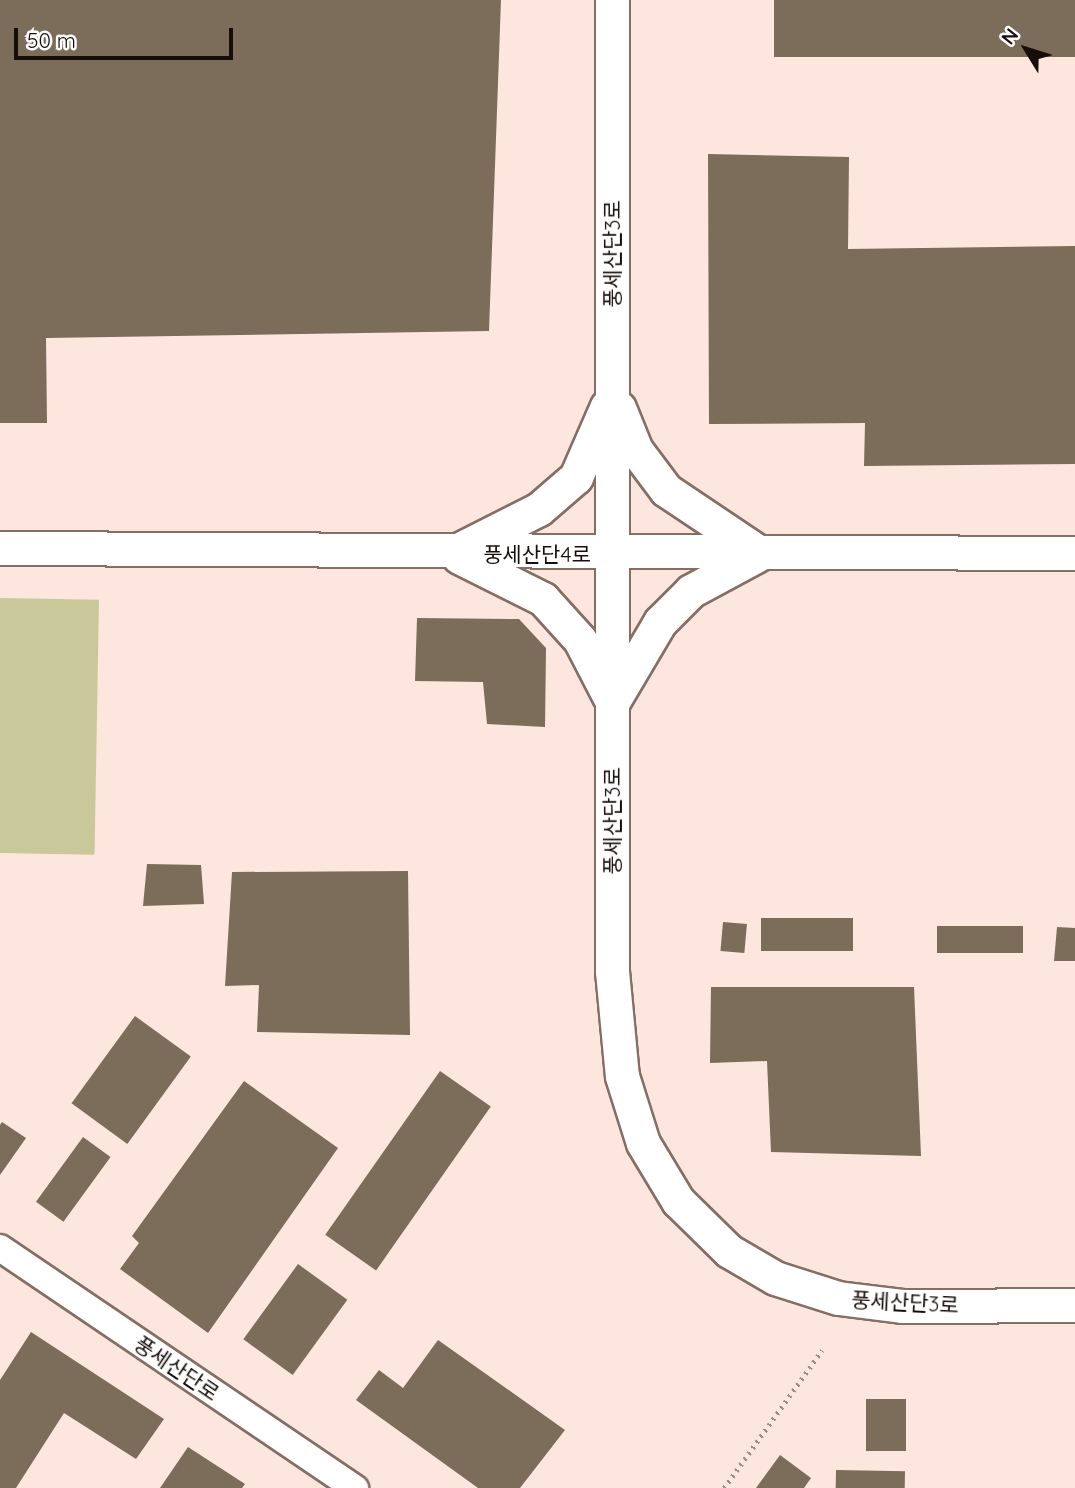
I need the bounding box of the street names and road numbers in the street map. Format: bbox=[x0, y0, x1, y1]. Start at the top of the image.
street label: 풍세산단3로 bbox=[599, 200, 625, 308]
street label: 풍세산단4로 bbox=[483, 541, 591, 567]
street label: 풍세산단3로 bbox=[599, 767, 625, 875]
street label: 풍세산단3로 bbox=[851, 1287, 959, 1317]
street label: 풍세산단로 bbox=[130, 1331, 224, 1405]

